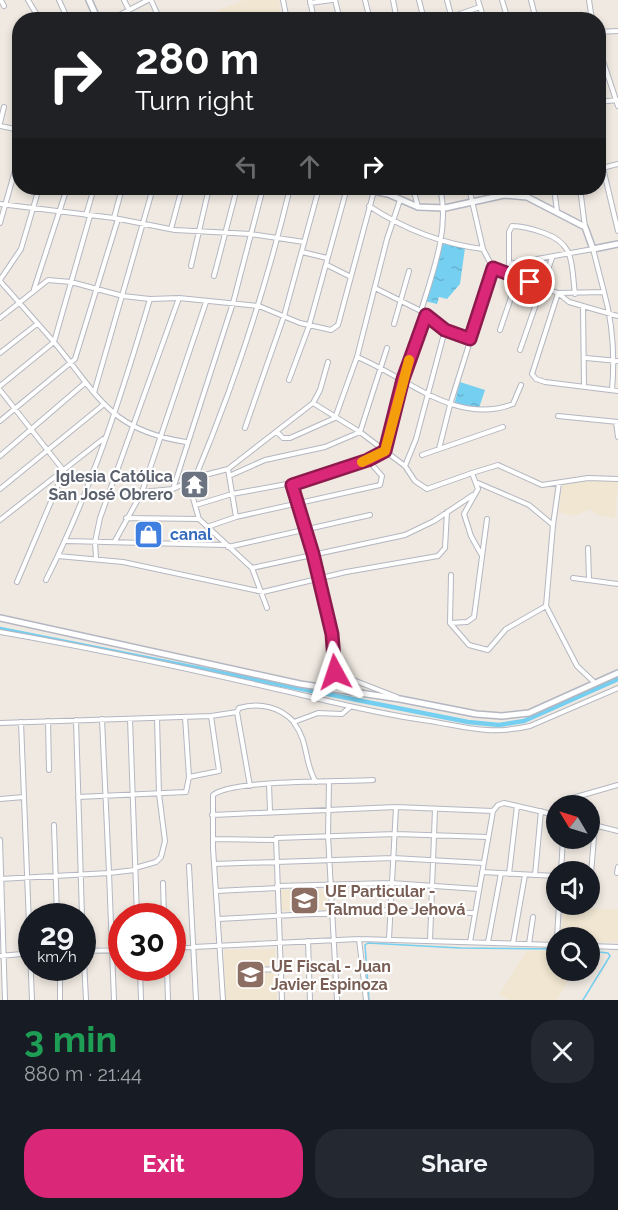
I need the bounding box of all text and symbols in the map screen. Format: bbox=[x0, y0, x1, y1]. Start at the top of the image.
text: 280 m bbox=[135, 35, 259, 84]
icon: right bbox=[36, 36, 114, 114]
text: Turn right bbox=[135, 85, 254, 116]
icon: left bbox=[230, 150, 263, 183]
icon: ahead bbox=[293, 150, 326, 183]
icon: right bbox=[356, 150, 389, 183]
pin bbox=[504, 256, 555, 307]
icon: arrive bbox=[513, 265, 546, 298]
place label: Iglesia Católica San José Obrero bbox=[49, 467, 173, 504]
temple icon: Iglesia Católica San José Obrero bbox=[178, 469, 210, 501]
shop icon: canal bbox=[133, 518, 165, 550]
place label: canal bbox=[170, 525, 213, 544]
position arrow bbox=[303, 640, 367, 704]
north arrow bbox=[546, 795, 600, 849]
map controls bbox=[546, 795, 600, 981]
button: sound bbox=[546, 861, 600, 915]
place label: UE Particular - Talmud De Jehová bbox=[325, 882, 465, 919]
school or university icon: UE Particular - Talmud De Jehová bbox=[288, 884, 320, 916]
speed limit sign: 30 bbox=[108, 903, 186, 981]
text: 29 bbox=[40, 917, 74, 952]
button: search bbox=[546, 927, 600, 981]
text: km/h bbox=[37, 948, 77, 966]
place label: UE Fiscal - Juan Javier Espinoza bbox=[271, 957, 391, 994]
school or university icon: UE Fiscal - Juan Javier Espinoza bbox=[234, 959, 266, 991]
text: 3 min bbox=[24, 1018, 117, 1060]
button: close bbox=[531, 1020, 594, 1083]
text: 880 m · 21:44 bbox=[24, 1062, 142, 1086]
button: Exit bbox=[24, 1129, 303, 1198]
button: Share bbox=[315, 1129, 594, 1198]

